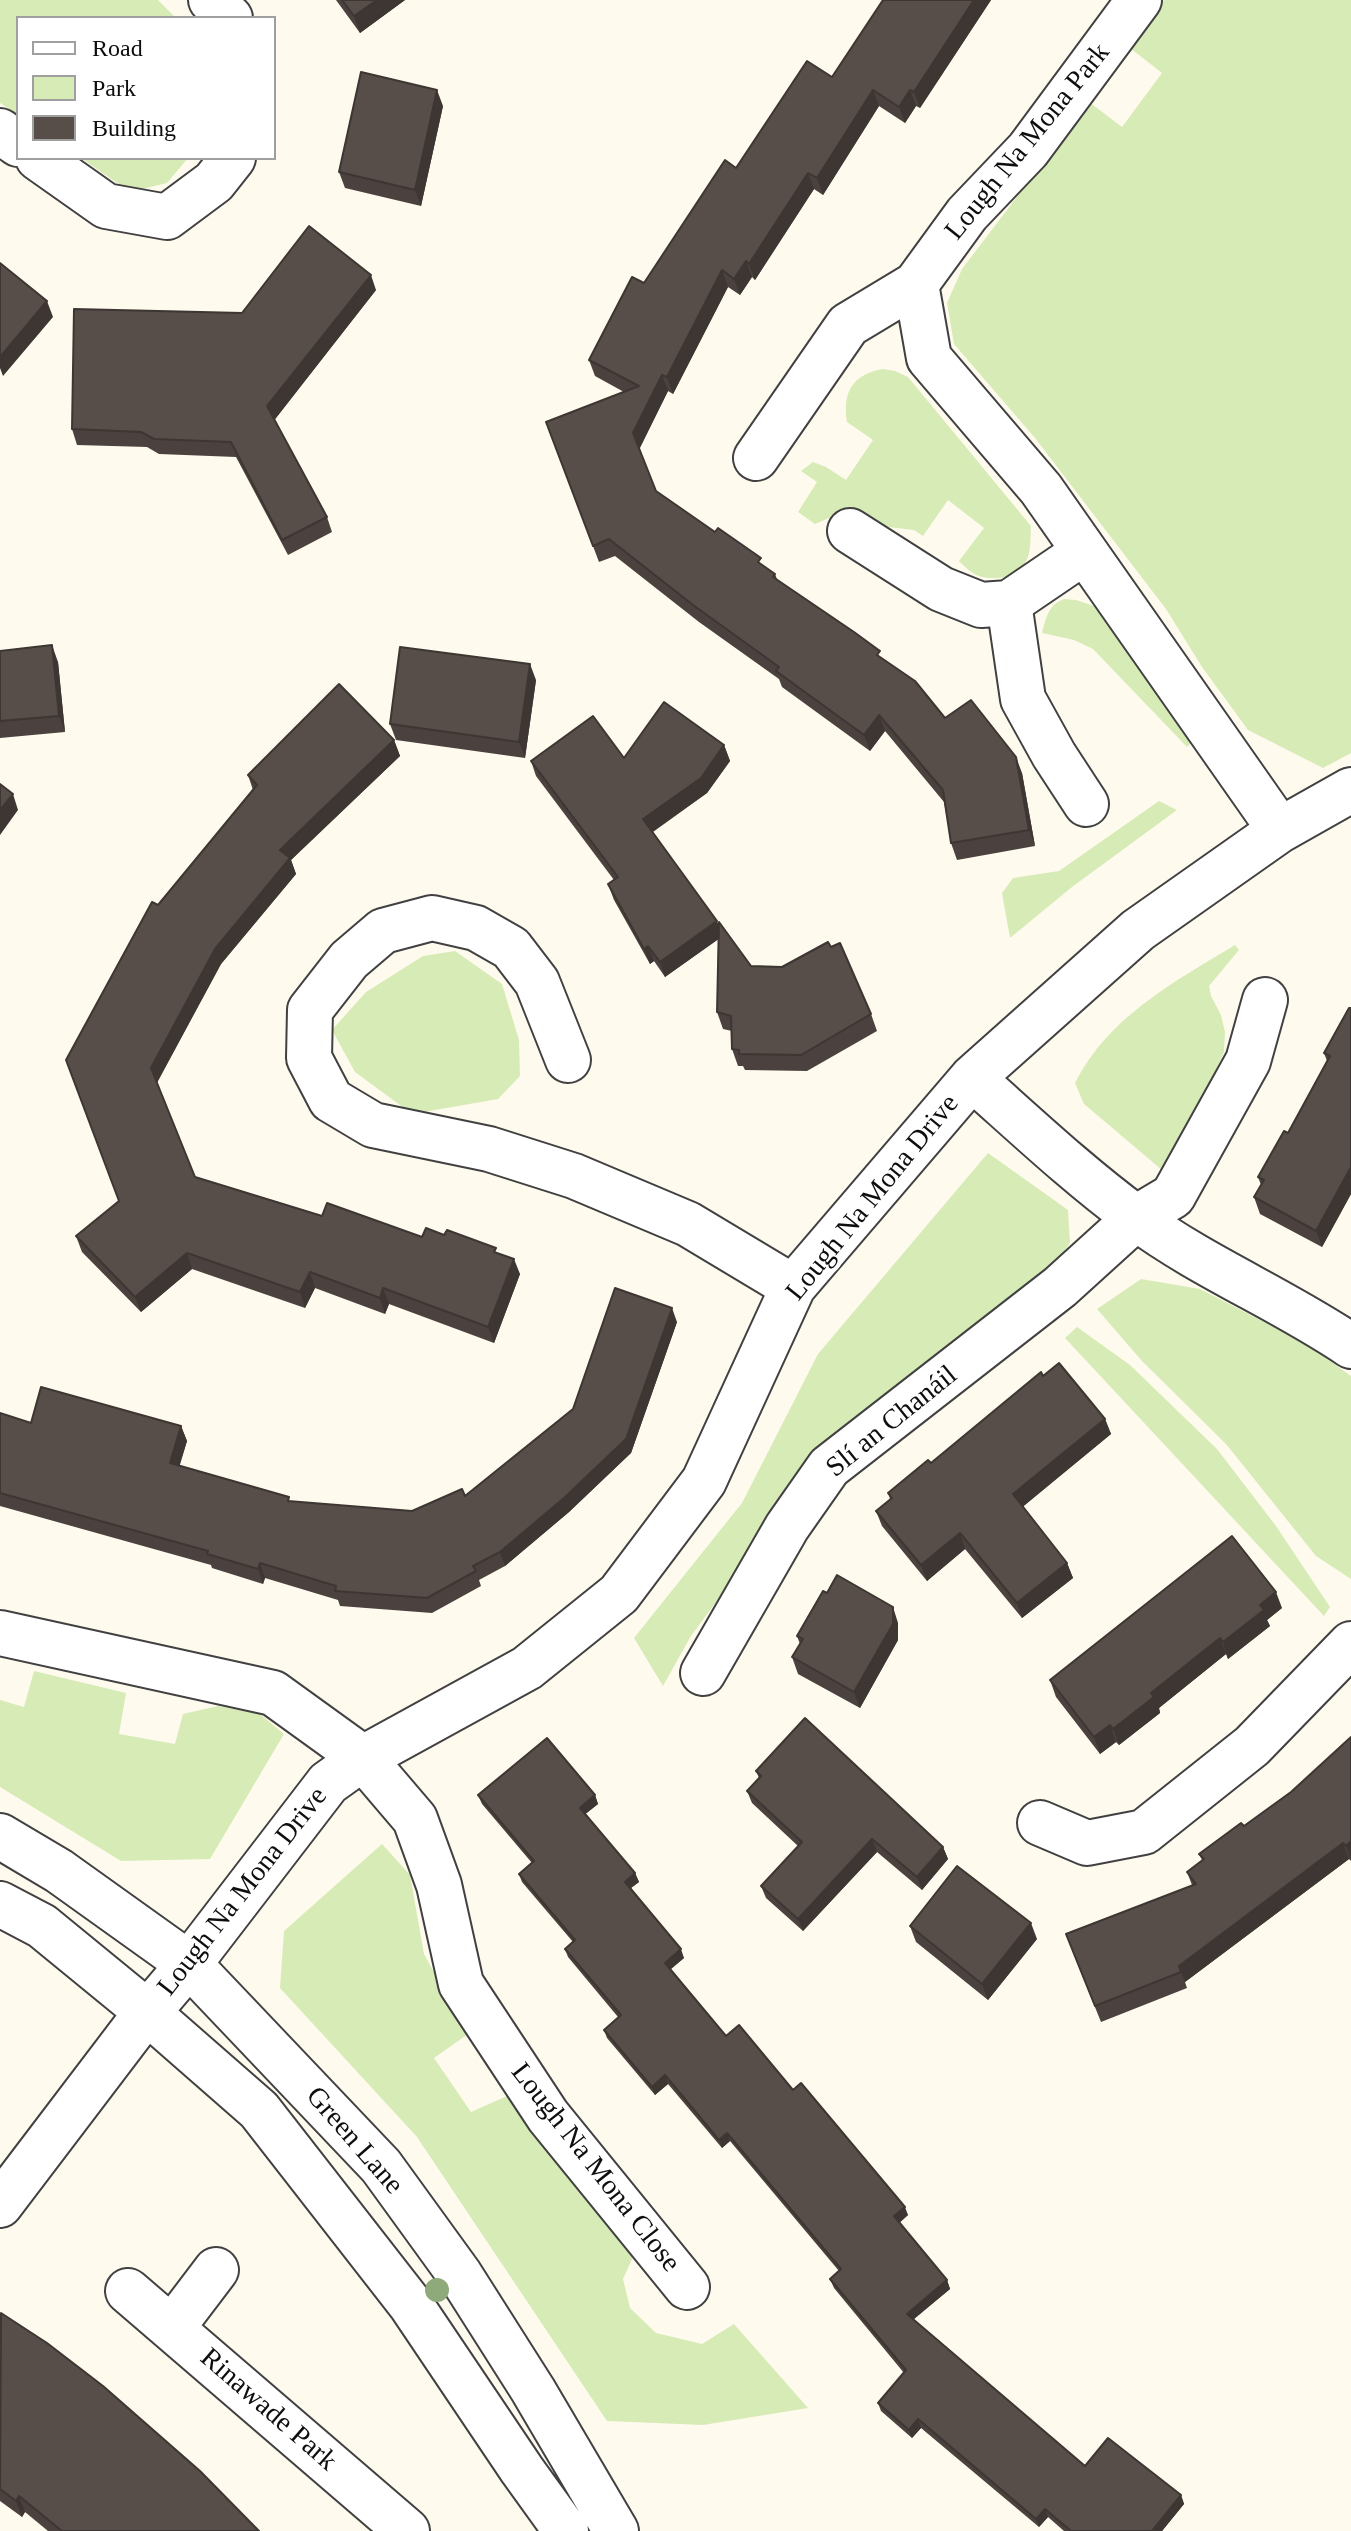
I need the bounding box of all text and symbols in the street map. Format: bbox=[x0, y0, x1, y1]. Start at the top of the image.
legend bbox=[16, 16, 276, 160]
text: Road bbox=[92, 35, 143, 61]
street label: Lough Na Mona Park bbox=[938, 37, 1118, 247]
text: Park bbox=[92, 75, 136, 101]
text: Building bbox=[92, 115, 176, 141]
street label: Lough Na Mona Drive bbox=[779, 1088, 967, 1308]
street label: Slí an Chanáil bbox=[820, 1359, 964, 1485]
street label: Lough Na Mona Drive bbox=[151, 1781, 335, 2003]
street label: Lough Na Mona Close bbox=[503, 2057, 687, 2279]
street label: Green Lane bbox=[298, 2080, 410, 2202]
street label: Rinawade Park bbox=[193, 2341, 343, 2479]

